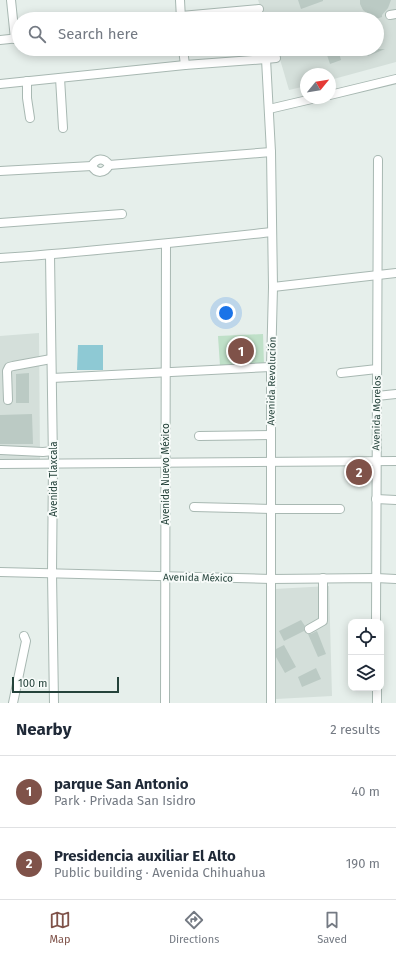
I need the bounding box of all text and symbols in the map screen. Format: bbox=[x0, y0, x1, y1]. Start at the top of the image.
search box bbox=[12, 12, 384, 56]
icon: search bbox=[26, 23, 48, 45]
text: Search here bbox=[58, 25, 138, 43]
north arrow bbox=[300, 68, 336, 104]
your location bbox=[216, 303, 236, 323]
pin: 1 bbox=[228, 336, 254, 366]
street label: Avenida Revolución bbox=[265, 336, 279, 426]
street label: Avenida Morelos bbox=[370, 375, 384, 451]
street label: Avenida Nuevo México bbox=[160, 423, 172, 525]
street label: Avenida Tlaxcala bbox=[48, 441, 60, 517]
pin: 2 bbox=[346, 457, 372, 487]
street label: Avenida México bbox=[163, 571, 233, 585]
map controls bbox=[348, 619, 384, 691]
button: locate bbox=[348, 619, 384, 655]
button: layers bbox=[348, 655, 384, 691]
scale bar bbox=[12, 675, 119, 694]
text: 100 m bbox=[18, 677, 47, 690]
text: Nearby bbox=[16, 719, 71, 740]
text: 2 results bbox=[330, 722, 380, 737]
text: parque San Antonio bbox=[54, 775, 188, 793]
text: 1 bbox=[26, 784, 32, 799]
text: 40 m bbox=[351, 784, 380, 799]
text: Park · Privada San Isidro bbox=[54, 793, 196, 808]
text: Presidencia auxiliar El Alto bbox=[54, 847, 236, 865]
text: 2 bbox=[26, 856, 32, 871]
text: 190 m bbox=[346, 856, 380, 871]
text: Public building · Avenida Chihuahua bbox=[54, 865, 266, 880]
tab: Map bbox=[49, 909, 71, 946]
tab: Directions bbox=[169, 909, 219, 946]
tab: Saved bbox=[317, 909, 347, 946]

